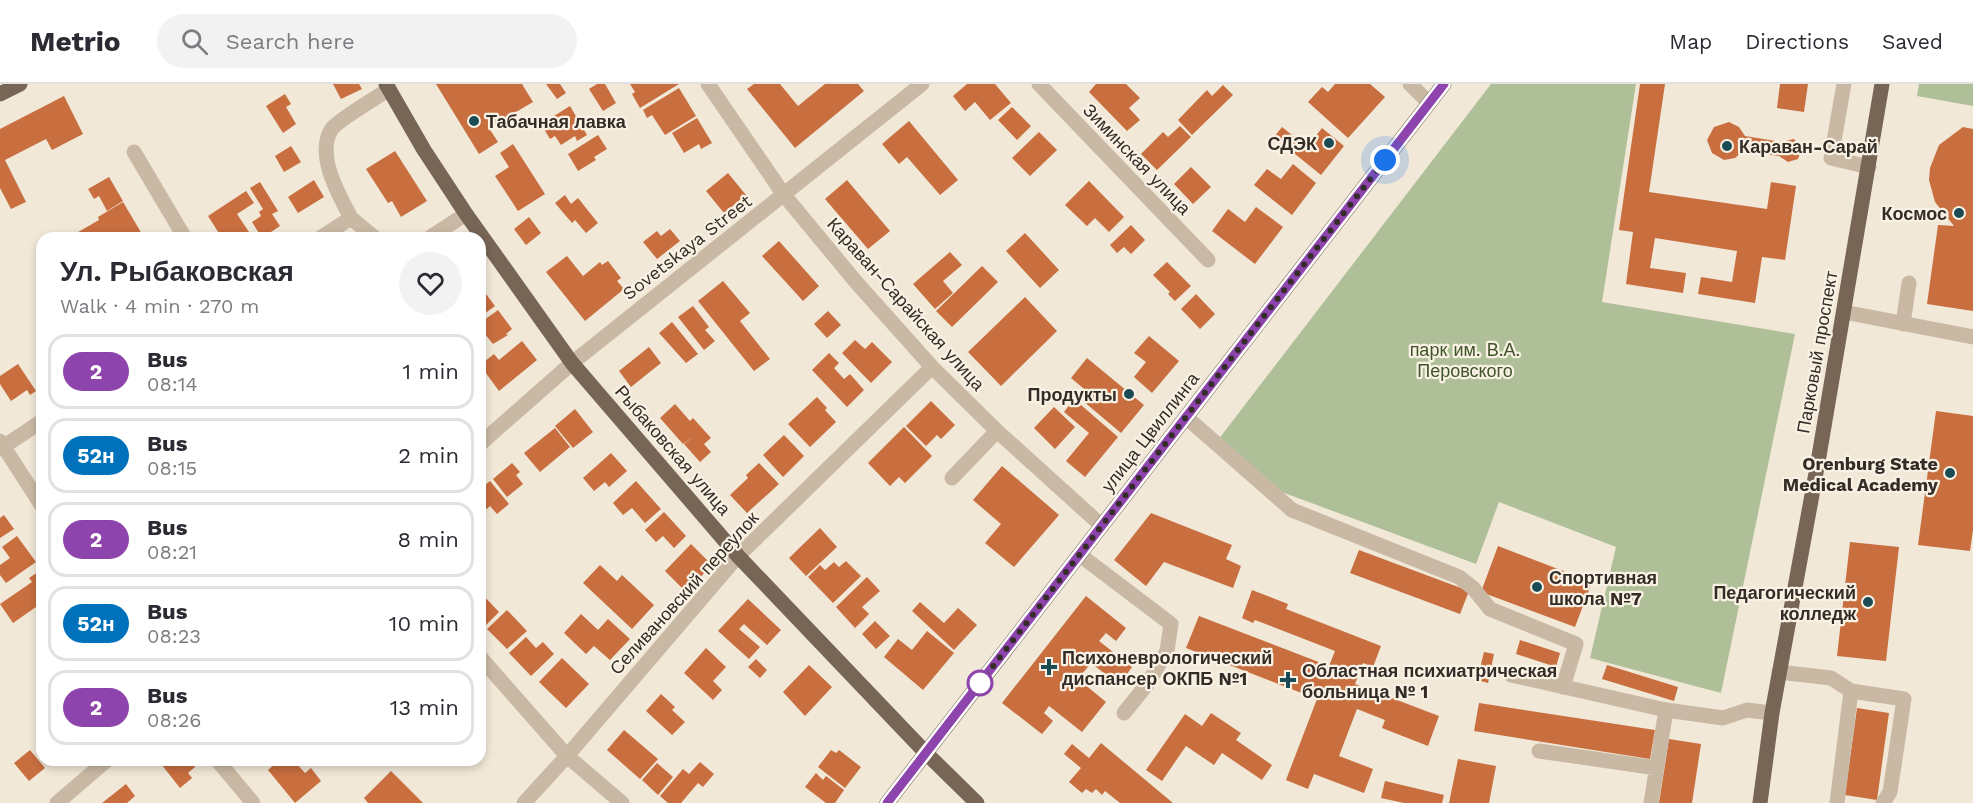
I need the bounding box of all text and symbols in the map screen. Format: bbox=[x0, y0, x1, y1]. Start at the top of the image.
search box bbox=[157, 14, 577, 68]
text: Metrio bbox=[30, 25, 121, 58]
icon: search bbox=[178, 25, 211, 58]
text: Search here bbox=[226, 29, 355, 54]
text: Map bbox=[1669, 29, 1712, 54]
text: Directions bbox=[1745, 29, 1849, 54]
text: Saved bbox=[1882, 29, 1943, 54]
street label: Зиминская улица bbox=[1079, 99, 1196, 219]
place label: Табачная лавка bbox=[486, 111, 627, 132]
marker: Табачная лавка bbox=[467, 114, 481, 128]
place label: СДЭК bbox=[1268, 133, 1318, 154]
marker: СДЭК bbox=[1322, 136, 1336, 150]
place label: Караван-Сарай bbox=[1739, 136, 1878, 157]
marker: Караван-Сарай bbox=[1720, 139, 1734, 153]
your location bbox=[1370, 145, 1400, 175]
street label: Sovetskaya Street bbox=[618, 190, 756, 304]
place label: Космос bbox=[1881, 203, 1947, 224]
marker: Космос bbox=[1952, 206, 1966, 220]
street label: Караван-Сарайская улица bbox=[823, 213, 990, 395]
button: heart bbox=[399, 252, 462, 315]
text: Ул. Рыбаковская bbox=[60, 255, 294, 288]
street label: Парковый проспект bbox=[1792, 269, 1842, 435]
text: Walk · 4 min · 270 m bbox=[60, 294, 259, 318]
park label: парк им. В.А. Перовского bbox=[1410, 339, 1520, 381]
text: Bus bbox=[147, 347, 187, 372]
text: 2 bbox=[90, 359, 102, 384]
text: 1 min bbox=[402, 359, 459, 384]
street label: улица Цвиллинга bbox=[1097, 367, 1204, 496]
text: 08:14 bbox=[147, 372, 198, 396]
street label: Рыбаковская улица bbox=[611, 381, 736, 520]
place label: Продукты bbox=[1027, 384, 1117, 405]
marker: Продукты bbox=[1122, 387, 1136, 401]
text: Bus bbox=[147, 431, 187, 456]
text: 52н bbox=[77, 443, 115, 468]
text: 2 min bbox=[398, 443, 459, 468]
place label: Orenburg State Medical Academy bbox=[1783, 453, 1939, 495]
text: 08:15 bbox=[147, 456, 197, 480]
marker: Orenburg State Medical Academy bbox=[1943, 466, 1957, 480]
street label: Селивановский переулок bbox=[605, 507, 763, 679]
text: Bus bbox=[147, 515, 187, 540]
text: 2 bbox=[90, 527, 102, 552]
text: 8 min bbox=[398, 527, 459, 552]
text: 08:21 bbox=[147, 540, 197, 564]
place label: Спортивная школа №7 bbox=[1549, 567, 1657, 609]
marker: Спортивная школа №7 bbox=[1530, 580, 1544, 594]
place label: Педагогический колледж bbox=[1713, 582, 1856, 624]
marker: Педагогический колледж bbox=[1861, 595, 1875, 609]
text: Bus bbox=[147, 599, 187, 624]
text: 52н bbox=[77, 611, 115, 636]
text: 10 min bbox=[389, 611, 459, 636]
text: 08:23 bbox=[147, 624, 201, 648]
place label: Психоневрологический диспансер ОКПБ №1 bbox=[1062, 647, 1272, 689]
marker: Психоневрологический диспансер ОКПБ №1 bbox=[1040, 658, 1058, 676]
place label: Областная психиатрическая больница № 1 bbox=[1302, 660, 1557, 702]
unlabelled marker bbox=[967, 670, 993, 696]
marker: Областная психиатрическая больница № 1 bbox=[1279, 671, 1297, 689]
text: Bus bbox=[147, 683, 187, 708]
text: 2 bbox=[90, 695, 102, 720]
text: 13 min bbox=[390, 695, 459, 720]
text: 08:26 bbox=[147, 708, 202, 732]

